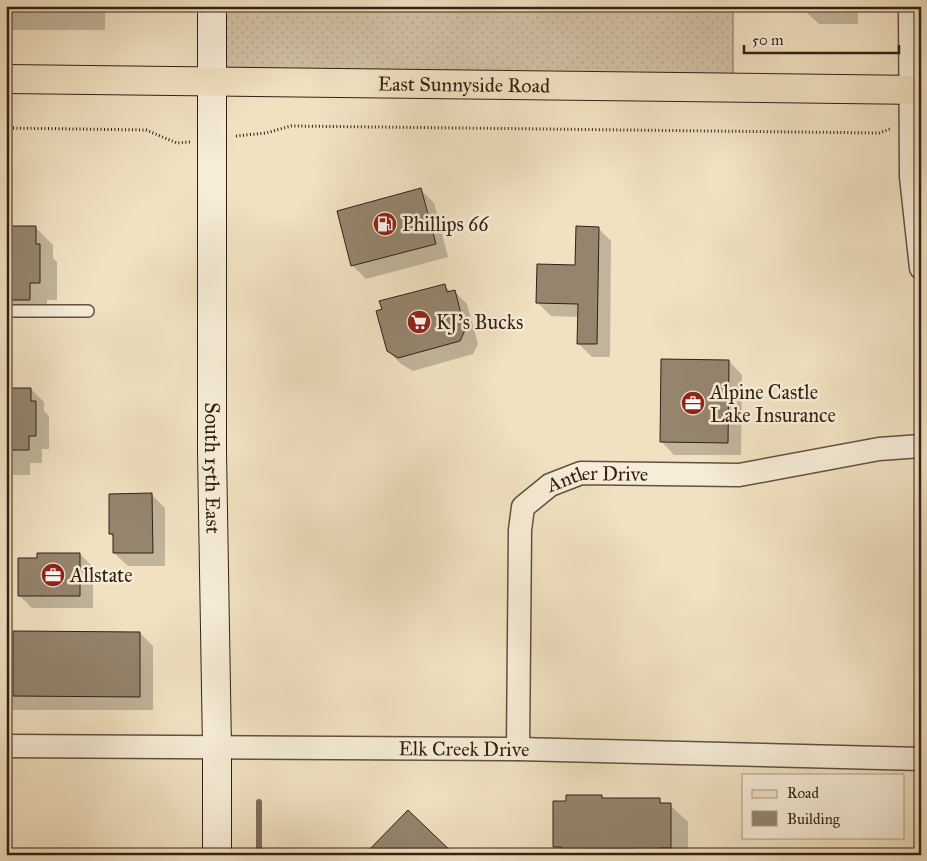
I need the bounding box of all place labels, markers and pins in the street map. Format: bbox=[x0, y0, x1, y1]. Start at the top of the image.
fuel station icon: Phillips 66 bbox=[372, 211, 398, 237]
place label: Phillips 66 bbox=[402, 212, 489, 236]
supermarket icon: KJ's Bucks bbox=[406, 309, 432, 335]
place label: KJ's Bucks bbox=[436, 310, 523, 335]
place label: Alpine Castle Lake Insurance bbox=[709, 380, 836, 427]
office icon: Alpine Castle Lake Insurance bbox=[680, 390, 706, 416]
office icon: Allstate bbox=[40, 562, 66, 588]
place label: Allstate bbox=[69, 563, 133, 587]

